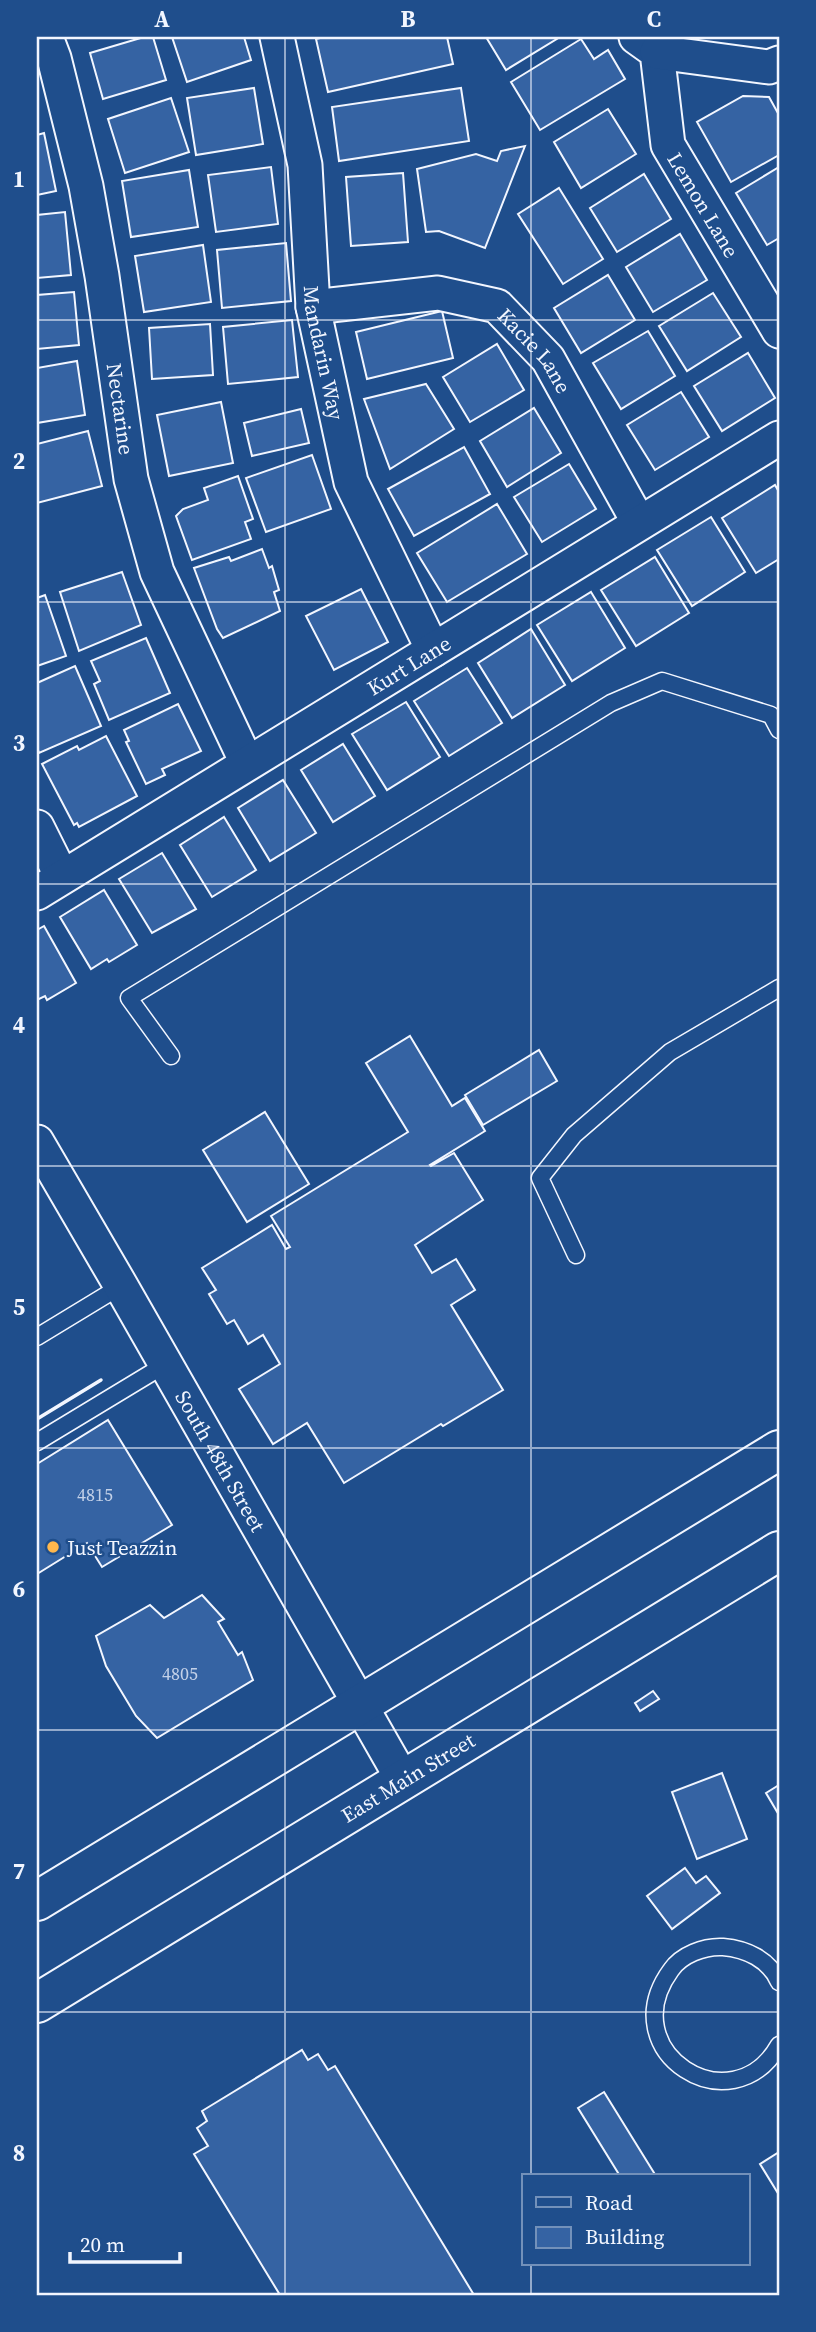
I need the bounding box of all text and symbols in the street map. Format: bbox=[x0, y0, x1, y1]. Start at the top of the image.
text: A bbox=[154, 3, 170, 35]
text: B bbox=[401, 3, 416, 35]
text: C bbox=[647, 3, 661, 35]
street label: Lemon Lane bbox=[661, 147, 746, 263]
text: 1 bbox=[13, 163, 25, 195]
street label: Mandarin Way bbox=[297, 285, 352, 423]
street label: Kacie Lane bbox=[492, 301, 579, 398]
street label: Nectarine bbox=[100, 361, 142, 457]
text: 2 bbox=[13, 445, 25, 477]
street label: Kurt Lane bbox=[361, 628, 456, 702]
text: 3 bbox=[13, 727, 25, 759]
text: 4 bbox=[13, 1009, 25, 1041]
text: 5 bbox=[13, 1291, 25, 1323]
street label: South 48th Street bbox=[169, 1385, 273, 1537]
house number: 4815 bbox=[77, 1482, 113, 1507]
place label: Just Teazzin bbox=[66, 1533, 178, 1562]
marker: Just Teazzin bbox=[45, 1539, 61, 1555]
text: 6 bbox=[13, 1573, 25, 1605]
house number: 4805 bbox=[162, 1661, 198, 1686]
street label: East Main Street bbox=[335, 1725, 480, 1829]
text: 7 bbox=[13, 1855, 25, 1887]
text: 8 bbox=[13, 2137, 25, 2169]
legend bbox=[522, 2174, 750, 2266]
text: Road bbox=[585, 2188, 633, 2217]
scale bar bbox=[70, 2220, 180, 2264]
text: Building bbox=[585, 2222, 664, 2251]
text: 20 m bbox=[80, 2230, 125, 2259]

